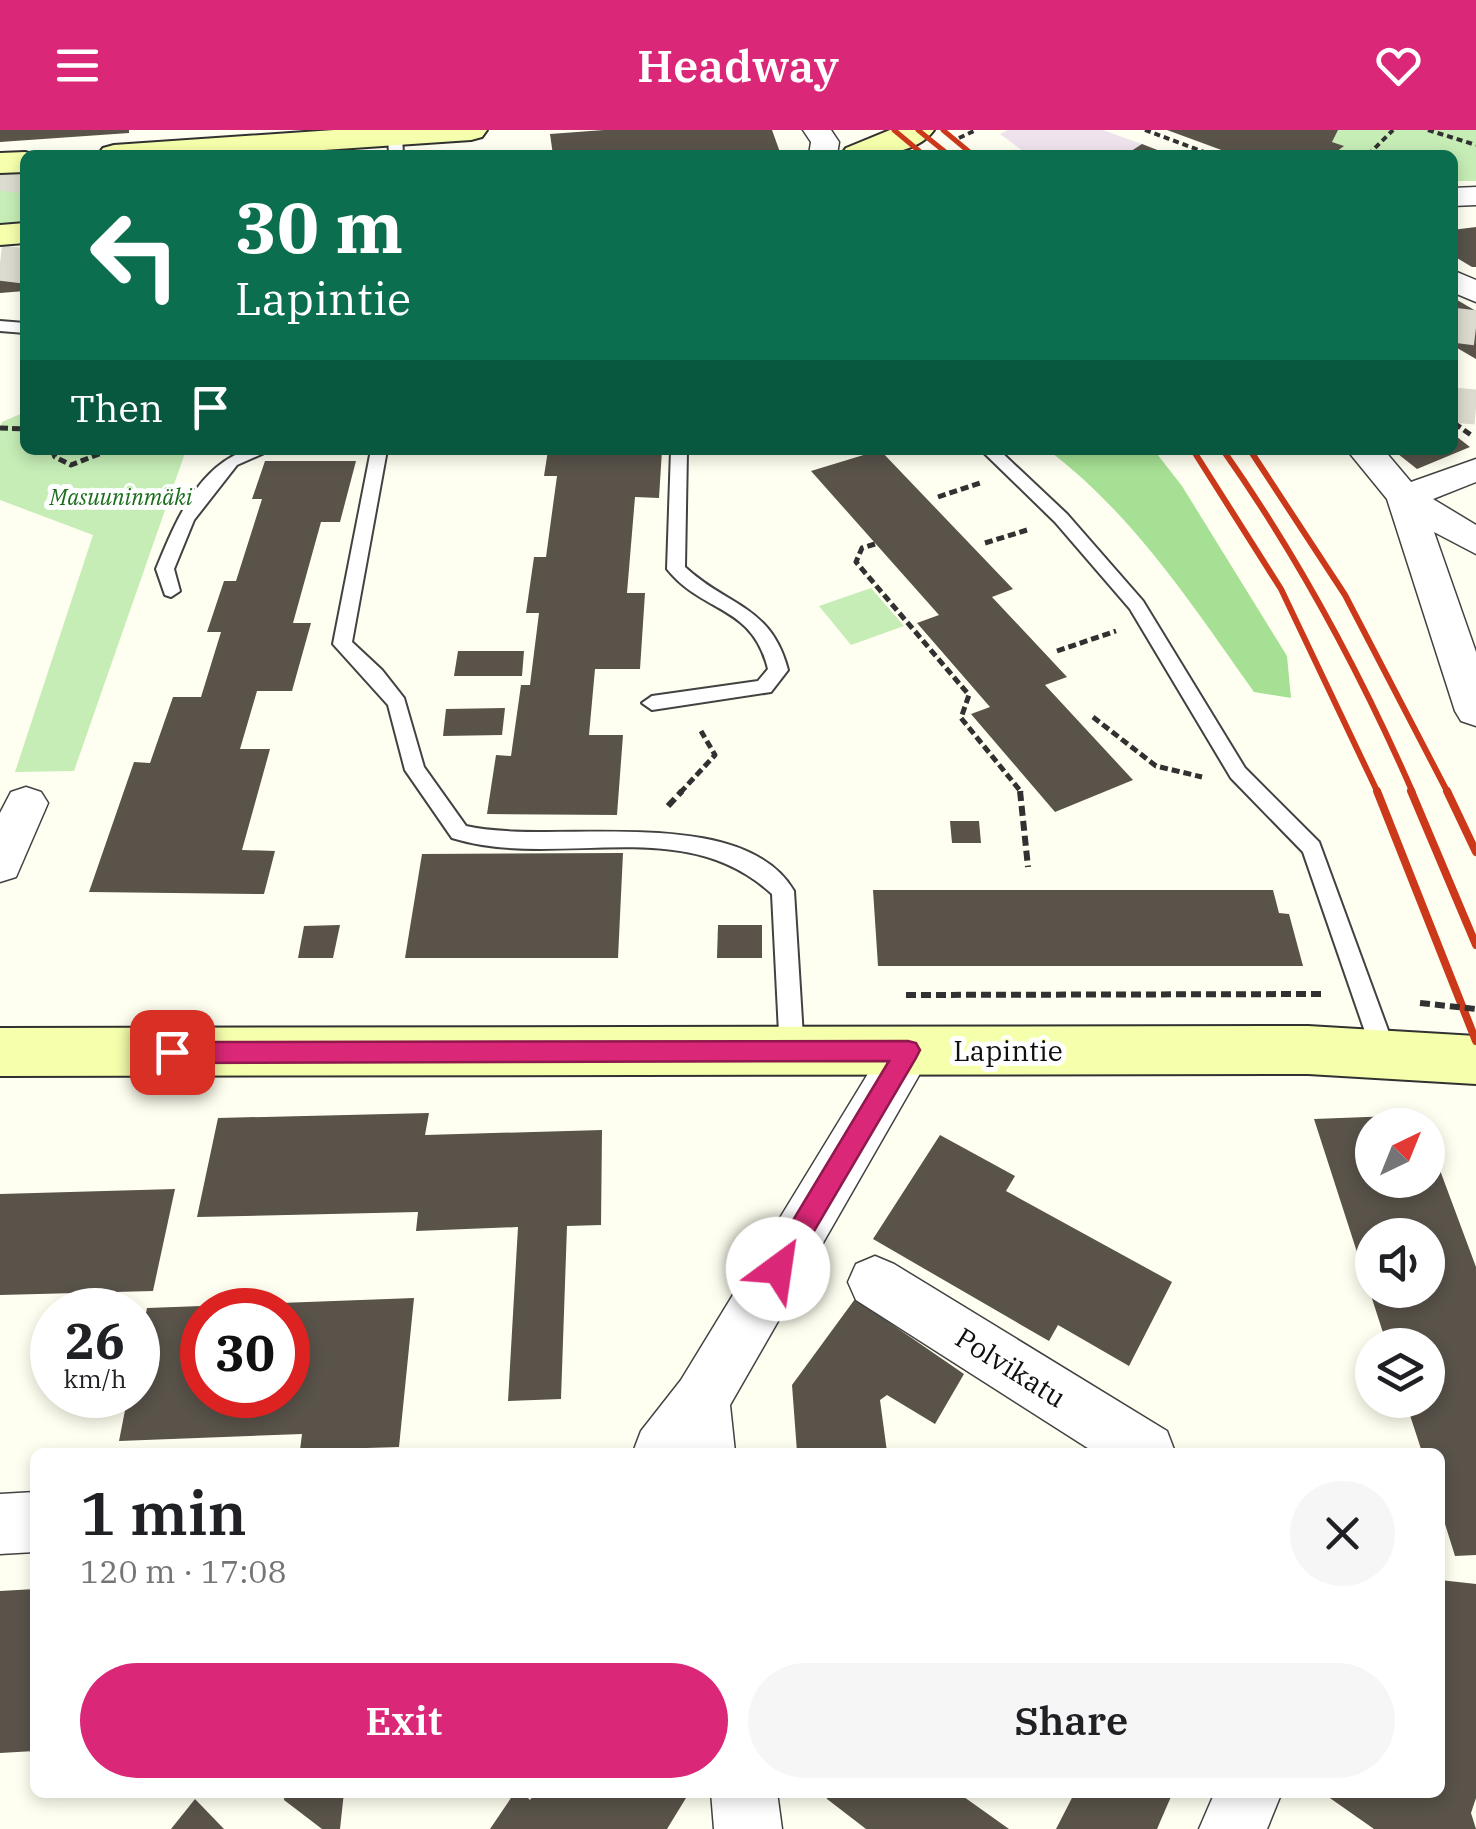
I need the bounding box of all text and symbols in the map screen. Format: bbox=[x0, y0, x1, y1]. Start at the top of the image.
text: Headway bbox=[637, 36, 839, 94]
icon: menu bbox=[50, 38, 105, 93]
icon: heart bbox=[1371, 38, 1426, 93]
text: 30 m bbox=[235, 181, 403, 272]
icon: left bbox=[70, 190, 200, 320]
text: Lapintie bbox=[235, 269, 411, 327]
icon: arrive bbox=[183, 380, 238, 435]
text: Then bbox=[70, 383, 163, 432]
park label: Masuuninmäki bbox=[49, 482, 193, 511]
pin bbox=[130, 1010, 215, 1095]
icon: arrive bbox=[145, 1025, 200, 1080]
street label: Lapintie bbox=[953, 1032, 1063, 1069]
north arrow bbox=[1355, 1108, 1445, 1198]
map controls bbox=[1355, 1108, 1445, 1418]
position arrow bbox=[726, 1217, 830, 1321]
button: sound bbox=[1355, 1218, 1445, 1308]
speed limit sign: 30 bbox=[180, 1288, 310, 1418]
text: 26 bbox=[65, 1308, 125, 1373]
street label: Polvikatu bbox=[949, 1319, 1073, 1415]
button: layers bbox=[1355, 1328, 1445, 1418]
text: km/h bbox=[63, 1362, 127, 1395]
text: 1 min bbox=[80, 1473, 247, 1552]
button: close bbox=[1290, 1481, 1395, 1586]
text: 120 m · 17:08 bbox=[80, 1550, 287, 1592]
button: Exit bbox=[80, 1663, 728, 1778]
button: Share bbox=[748, 1663, 1395, 1778]

